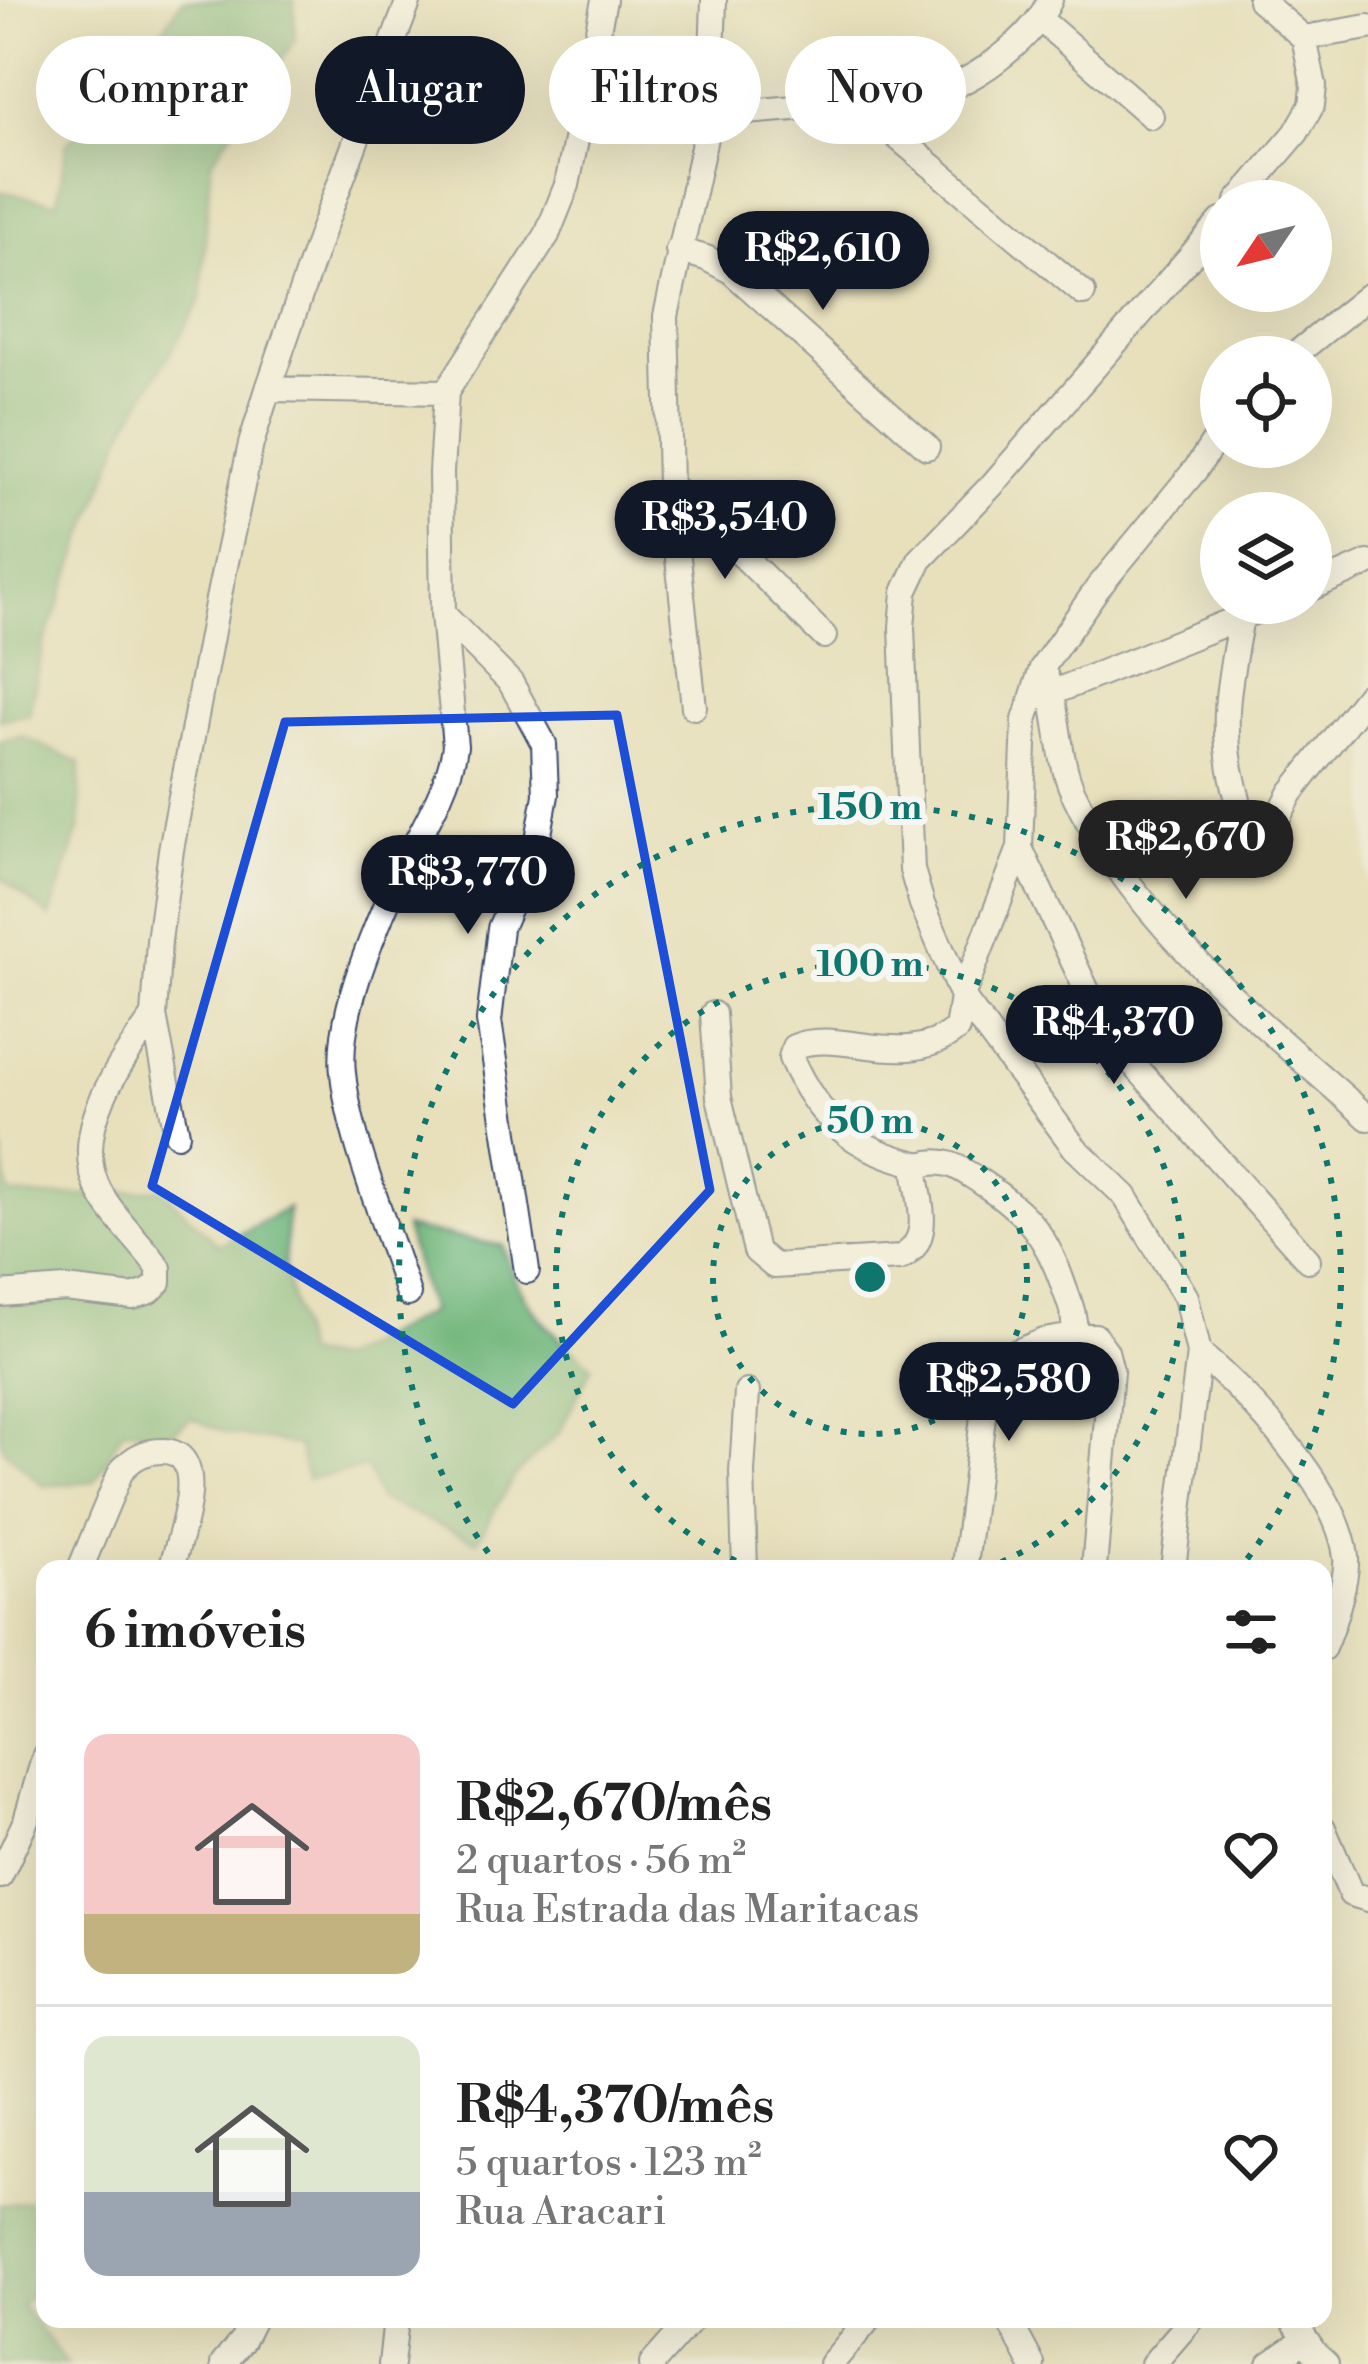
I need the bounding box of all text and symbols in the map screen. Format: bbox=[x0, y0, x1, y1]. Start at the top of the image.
chip: Comprar bbox=[36, 36, 291, 144]
chip: Alugar bbox=[315, 36, 525, 144]
chip: Filtros bbox=[549, 36, 761, 144]
chip: Novo bbox=[785, 36, 966, 144]
north arrow bbox=[1200, 180, 1332, 312]
map controls bbox=[1200, 180, 1332, 624]
pin: R$2,610 bbox=[712, 211, 934, 313]
text: R$2,610 bbox=[744, 225, 902, 274]
button: locate bbox=[1200, 336, 1332, 468]
pin: R$3,540 bbox=[614, 480, 836, 582]
button: layers bbox=[1200, 492, 1332, 624]
text: R$3,540 bbox=[642, 494, 808, 543]
text: 150 m bbox=[818, 786, 922, 831]
pin: R$2,670 bbox=[1075, 800, 1297, 902]
text: R$2,670 bbox=[1105, 814, 1267, 863]
pin: R$3,770 bbox=[357, 835, 579, 937]
text: R$3,770 bbox=[388, 849, 548, 898]
text: 100 m bbox=[817, 943, 924, 988]
pin: R$4,370 bbox=[1003, 985, 1225, 1087]
text: R$4,370 bbox=[1033, 999, 1195, 1048]
text: 50 m bbox=[826, 1100, 914, 1145]
centre of rings bbox=[849, 1256, 891, 1298]
pin: R$2,580 bbox=[898, 1342, 1120, 1444]
text: R$2,580 bbox=[926, 1356, 1092, 1405]
icon: filters bbox=[1218, 1599, 1284, 1665]
text: 6 imóveis bbox=[84, 1600, 306, 1664]
text: R$2,670/mês bbox=[456, 1773, 772, 1837]
icon: home bbox=[180, 1782, 324, 1926]
icon: heart bbox=[1218, 1821, 1284, 1887]
text: 2 quartos · 56 m² bbox=[456, 1837, 746, 1886]
text: Rua Estrada das Maritacas bbox=[456, 1886, 919, 1935]
text: R$4,370/mês bbox=[456, 2075, 774, 2139]
icon: home bbox=[180, 2084, 324, 2228]
icon: heart bbox=[1218, 2123, 1284, 2189]
text: 5 quartos · 123 m² bbox=[456, 2139, 762, 2188]
text: Rua Aracari bbox=[456, 2188, 666, 2237]

